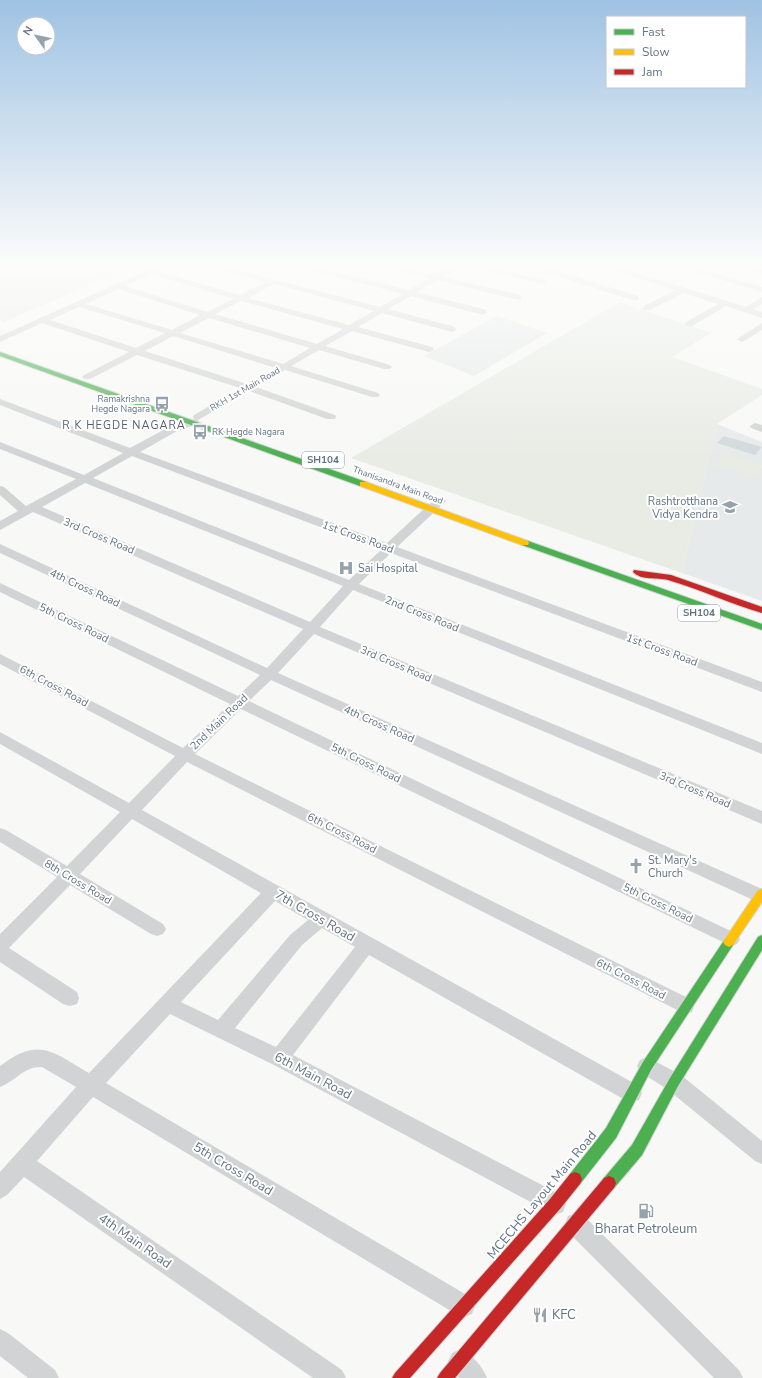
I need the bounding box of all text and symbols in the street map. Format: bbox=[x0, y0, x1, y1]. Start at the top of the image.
north arrow bbox=[16, 16, 56, 56]
legend bbox=[606, 16, 746, 88]
text: N bbox=[20, 23, 37, 38]
text: Fast bbox=[642, 24, 665, 40]
text: Slow bbox=[642, 44, 670, 60]
text: Jam bbox=[641, 64, 663, 80]
street label: RKH 1st Main Road bbox=[208, 364, 282, 414]
place label: Ramakrishna Hegde Nagara bbox=[91, 393, 150, 415]
bus stop icon: Ramakrishna Hegde Nagara bbox=[153, 395, 171, 413]
district label: R K HEGDE NAGARA bbox=[62, 418, 186, 433]
bus stop icon: RK Hegde Nagara bbox=[191, 423, 209, 441]
place label: RK Hegde Nagara bbox=[212, 426, 285, 438]
road number: SH104 bbox=[302, 452, 344, 468]
street label: Thanisandra Main Road bbox=[351, 463, 445, 507]
place label: Rashtrotthana Vidya Kendra bbox=[648, 494, 718, 522]
school or university icon: Rashtrotthana Vidya Kendra bbox=[721, 498, 739, 516]
street label: 3rd Cross Road bbox=[61, 514, 137, 558]
street label: 1st Cross Road bbox=[320, 517, 396, 557]
hospital icon: Sai Hospital bbox=[337, 559, 355, 577]
place label: Sai Hospital bbox=[358, 561, 418, 576]
street label: 4th Cross Road bbox=[47, 565, 123, 611]
street label: 2nd Cross Road bbox=[383, 592, 461, 636]
street label: 5th Cross Road bbox=[37, 600, 111, 646]
road number: SH104 bbox=[678, 605, 720, 621]
street label: 1st Cross Road bbox=[624, 630, 700, 670]
street label: 3rd Cross Road bbox=[358, 642, 434, 686]
street label: 6th Cross Road bbox=[17, 662, 91, 710]
street label: 2nd Main Road bbox=[187, 691, 251, 753]
street label: 4th Cross Road bbox=[341, 702, 417, 746]
street label: 5th Cross Road bbox=[329, 740, 403, 786]
street label: 3rd Cross Road bbox=[657, 768, 733, 812]
street label: 6th Cross Road bbox=[305, 809, 379, 857]
place label: St. Mary's Church bbox=[648, 853, 697, 881]
street label: 8th Cross Road bbox=[42, 856, 114, 908]
church icon: St. Mary's Church bbox=[627, 857, 645, 875]
street label: 5th Cross Road bbox=[621, 880, 695, 926]
street label: 7th Cross Road bbox=[272, 886, 358, 946]
street label: 6th Cross Road bbox=[594, 955, 668, 1003]
street label: 6th Main Road bbox=[271, 1048, 355, 1104]
street label: MCECHS Layout Main Road bbox=[483, 1127, 601, 1263]
street label: 5th Cross Road bbox=[190, 1138, 276, 1200]
fuel station icon: Bharat Petroleum bbox=[637, 1202, 655, 1220]
street label: 4th Main Road bbox=[95, 1209, 175, 1273]
place label: Bharat Petroleum bbox=[595, 1220, 697, 1238]
restaurant icon: KFC bbox=[531, 1306, 549, 1324]
place label: KFC bbox=[552, 1306, 576, 1324]

